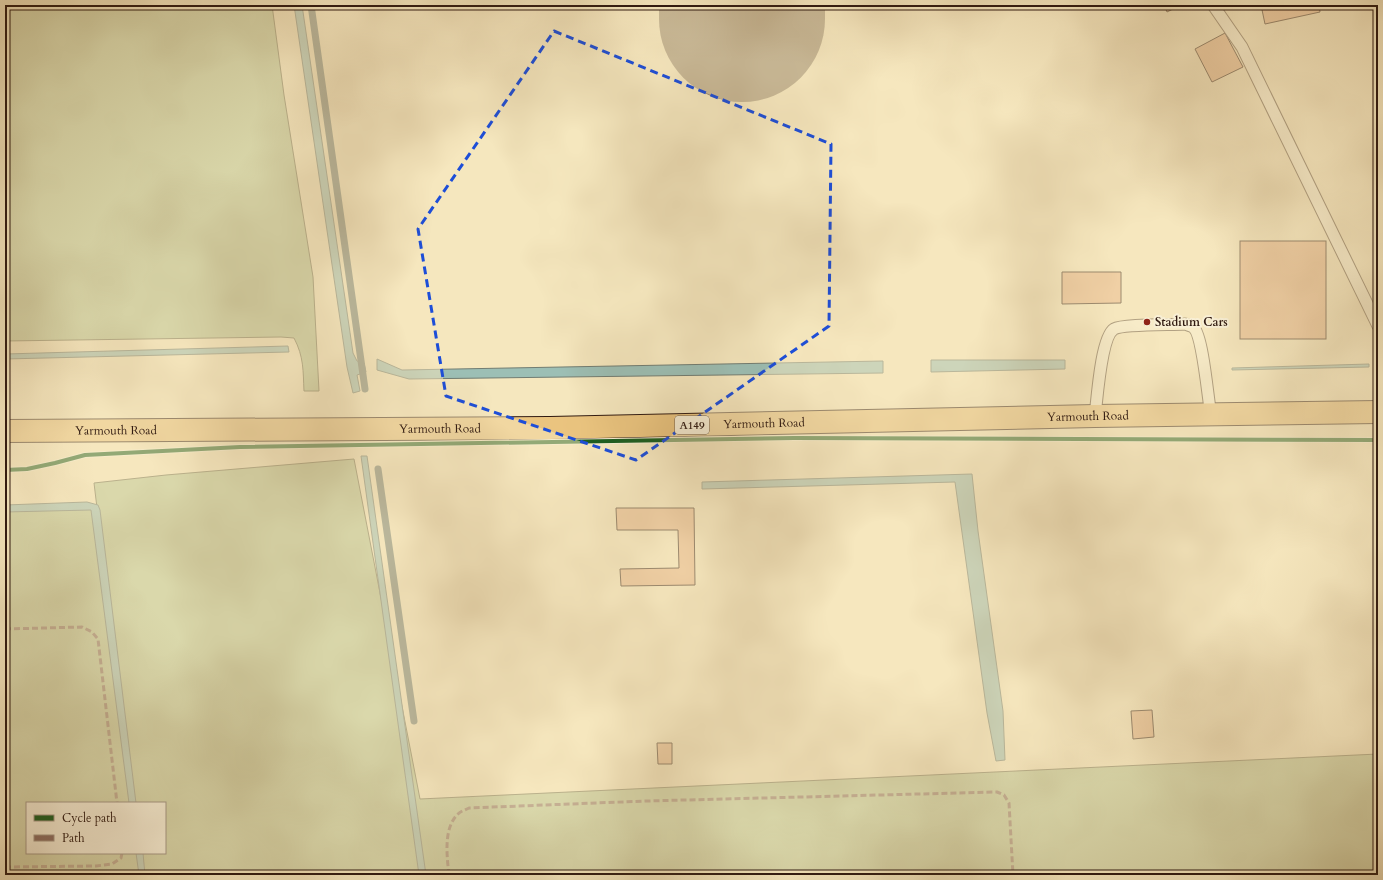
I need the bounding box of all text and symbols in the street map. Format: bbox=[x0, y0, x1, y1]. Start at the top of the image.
place label: Stadium Cars bbox=[1155, 314, 1228, 330]
marker: Stadium Cars bbox=[1142, 317, 1152, 327]
street label: Yarmouth Road bbox=[1047, 408, 1129, 425]
street label: Yarmouth Road bbox=[723, 414, 806, 432]
road number: A149 bbox=[675, 416, 709, 434]
street label: Yarmouth Road bbox=[399, 420, 482, 437]
street label: Yarmouth Road bbox=[75, 422, 158, 439]
legend bbox=[26, 802, 166, 854]
text: Cycle path bbox=[62, 810, 117, 826]
text: Path bbox=[62, 830, 85, 846]

